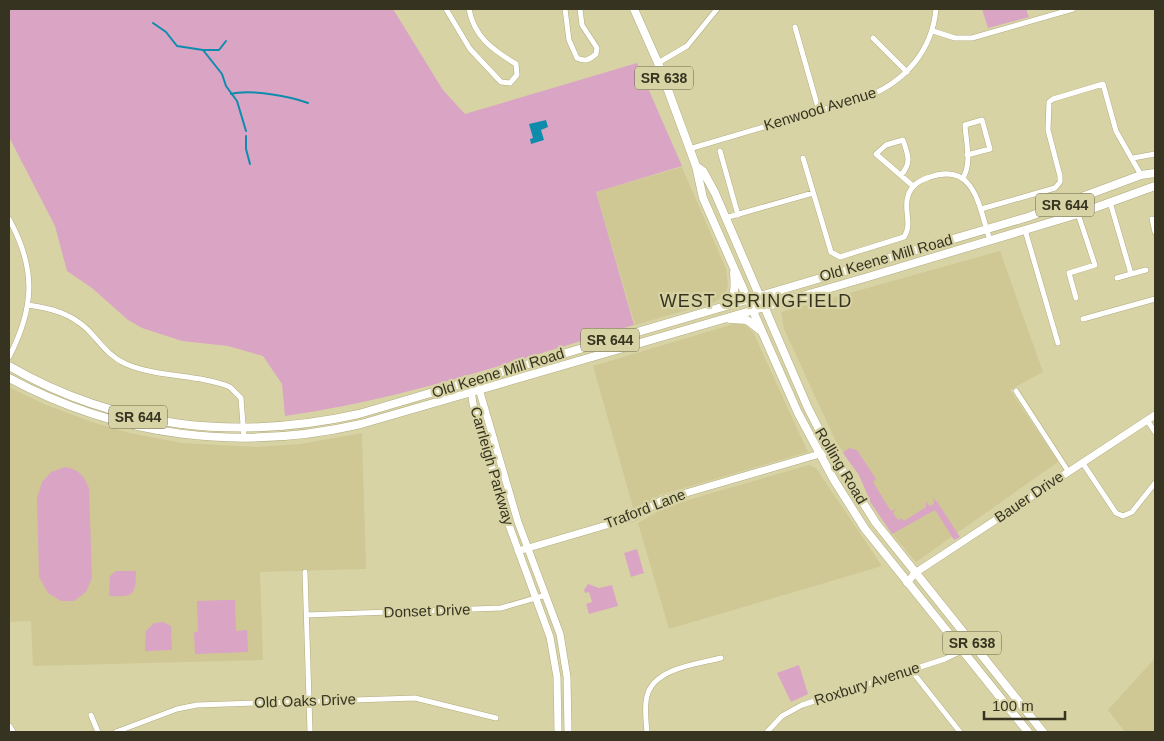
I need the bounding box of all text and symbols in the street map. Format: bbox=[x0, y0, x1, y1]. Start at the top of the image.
road number: SR 638 bbox=[635, 66, 693, 90]
street label: Kenwood Avenue bbox=[762, 83, 878, 134]
road number: SR 644 bbox=[1036, 194, 1094, 216]
street label: Old Keene Mill Road bbox=[817, 230, 954, 285]
district label: WEST SPRINGFIELD bbox=[660, 291, 852, 311]
road number: SR 644 bbox=[581, 328, 639, 352]
street label: Old Keene Mill Road bbox=[430, 344, 566, 401]
street label: Carrleigh Parkway bbox=[467, 405, 518, 528]
road number: SR 644 bbox=[109, 406, 167, 428]
street label: Rolling Road bbox=[812, 425, 871, 507]
street label: Bauer Drive bbox=[991, 467, 1066, 526]
street label: Traford Lane bbox=[602, 485, 688, 532]
street label: Donset Drive bbox=[383, 600, 471, 621]
road number: SR 638 bbox=[943, 632, 1001, 654]
street label: Roxbury Avenue bbox=[812, 658, 922, 709]
scale bar bbox=[984, 688, 1065, 720]
street label: Old Oaks Drive bbox=[254, 690, 356, 711]
text: 100 m bbox=[992, 697, 1034, 714]

